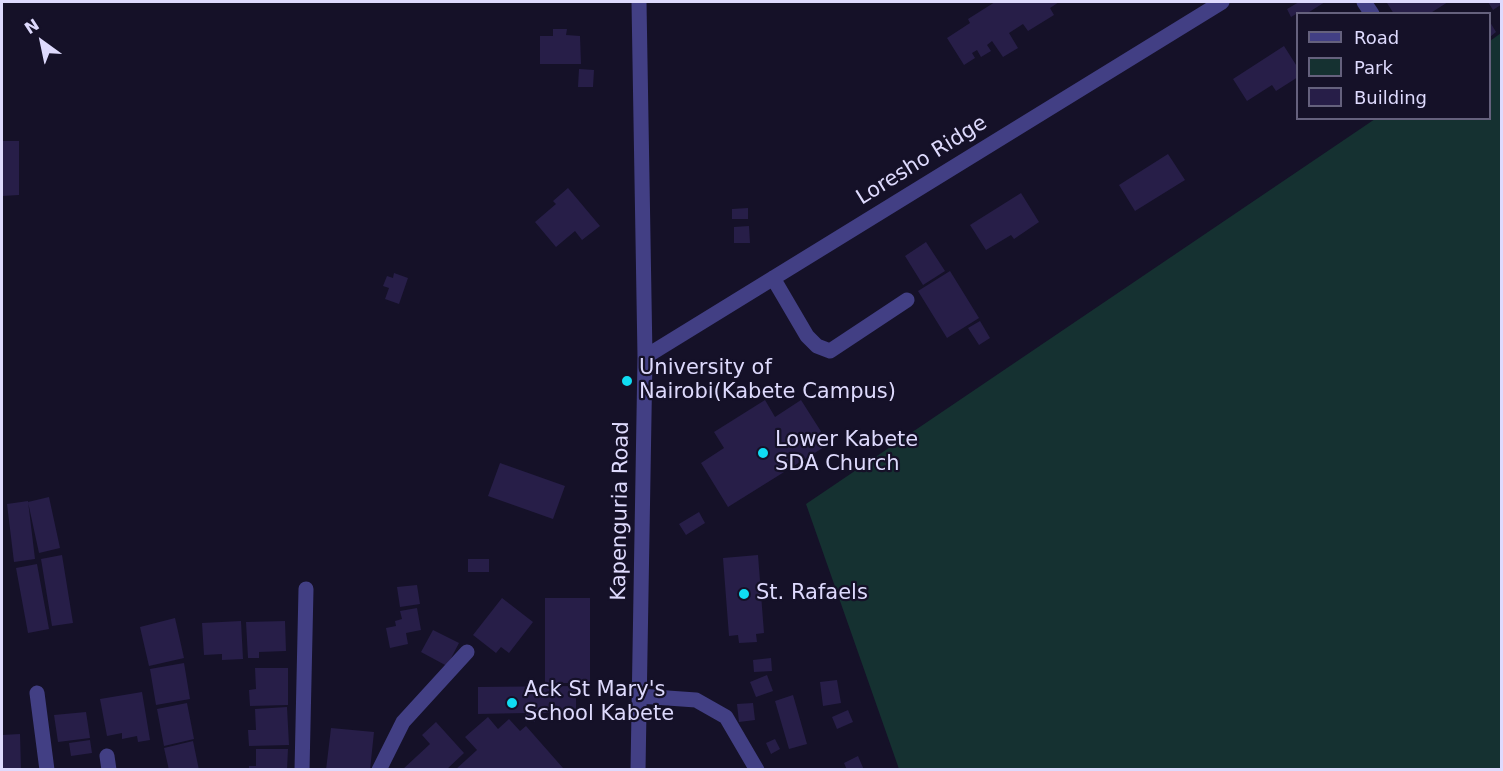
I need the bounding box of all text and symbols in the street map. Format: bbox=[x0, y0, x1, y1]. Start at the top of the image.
north arrow bbox=[12, 12, 72, 72]
legend bbox=[1296, 12, 1491, 120]
text: N bbox=[21, 15, 43, 38]
text: Road bbox=[1354, 27, 1399, 48]
text: Park bbox=[1354, 57, 1393, 78]
text: Building bbox=[1354, 87, 1427, 108]
street label: Loresho Ridge bbox=[852, 111, 992, 211]
place label: University of Nairobi(Kabete Campus) bbox=[639, 356, 896, 406]
marker: University of Nairobi(Kabete Campus) bbox=[620, 374, 634, 388]
street label: Kapenguria Road bbox=[607, 421, 635, 601]
place label: Lower Kabete SDA Church bbox=[775, 428, 918, 478]
marker: Lower Kabete SDA Church bbox=[756, 446, 770, 460]
place label: St. Rafaels bbox=[756, 581, 868, 607]
marker: St. Rafaels bbox=[737, 587, 751, 601]
place label: Ack St Mary's School Kabete bbox=[524, 678, 674, 728]
marker: Ack St Mary's School Kabete bbox=[505, 696, 519, 710]

